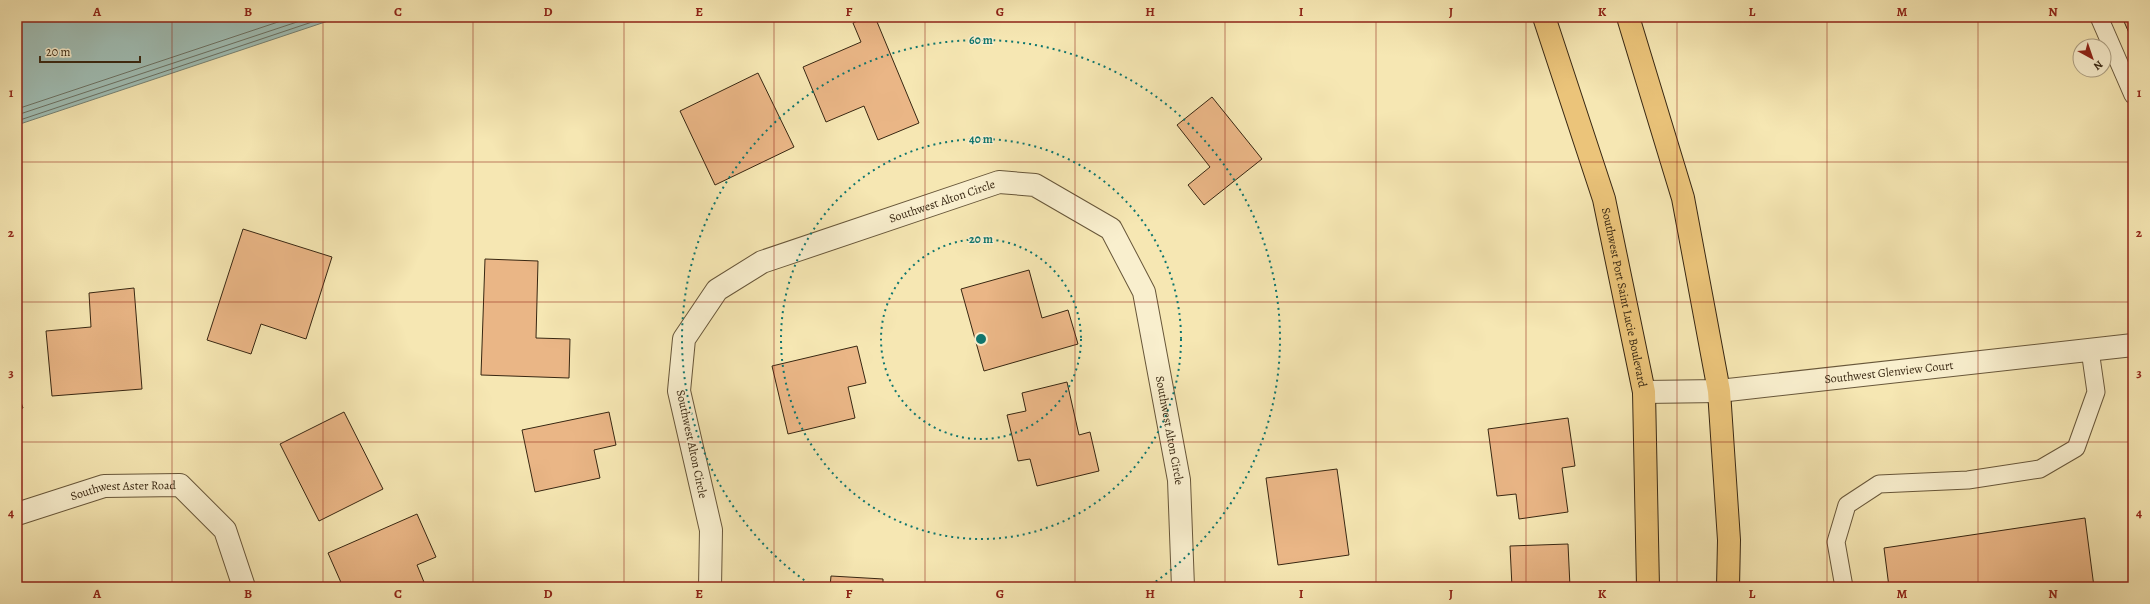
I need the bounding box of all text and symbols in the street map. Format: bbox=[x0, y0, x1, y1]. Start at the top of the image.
text: A bbox=[92, 3, 102, 20]
text: B bbox=[244, 3, 252, 20]
text: C bbox=[394, 3, 402, 20]
text: D bbox=[543, 3, 553, 20]
text: E bbox=[695, 3, 703, 20]
text: F bbox=[846, 3, 853, 20]
text: G bbox=[996, 3, 1004, 20]
text: H bbox=[1145, 3, 1155, 20]
text: I bbox=[1299, 3, 1304, 20]
text: J bbox=[1449, 3, 1453, 20]
text: K bbox=[1598, 3, 1607, 20]
text: L bbox=[1749, 3, 1756, 20]
text: M bbox=[1897, 3, 1908, 20]
text: N bbox=[2048, 3, 2058, 20]
text: 60 m bbox=[969, 32, 993, 48]
scale bar bbox=[40, 38, 140, 64]
north arrow bbox=[2072, 38, 2112, 78]
text: 20 m bbox=[46, 44, 70, 60]
text: N bbox=[2090, 57, 2106, 74]
text: 1 bbox=[9, 84, 14, 101]
text: 1 bbox=[2137, 84, 2142, 101]
text: 40 m bbox=[969, 131, 993, 147]
street label: Southwest Alton Circle bbox=[887, 176, 997, 227]
street label: Southwest Port Saint Lucie Boulevard bbox=[1598, 206, 1651, 389]
text: 2 bbox=[8, 224, 15, 241]
text: 2 bbox=[2136, 224, 2143, 241]
text: 20 m bbox=[969, 231, 993, 247]
centre of rings bbox=[974, 332, 988, 346]
street label: Southwest Glenview Court bbox=[1824, 357, 1954, 387]
text: 3 bbox=[8, 364, 14, 381]
text: 3 bbox=[2136, 364, 2142, 381]
street label: Southwest Alton Circle bbox=[1152, 375, 1187, 485]
street label: Southwest Alton Circle bbox=[673, 388, 711, 500]
street label: Southwest Aster Road bbox=[68, 477, 177, 504]
text: 4 bbox=[8, 504, 14, 521]
text: 4 bbox=[2136, 504, 2142, 521]
text: A bbox=[92, 585, 102, 602]
text: B bbox=[244, 585, 252, 602]
text: C bbox=[394, 585, 402, 602]
text: D bbox=[543, 585, 553, 602]
text: E bbox=[695, 585, 703, 602]
text: F bbox=[846, 585, 853, 602]
text: G bbox=[996, 585, 1004, 602]
text: H bbox=[1145, 585, 1155, 602]
text: I bbox=[1299, 585, 1304, 602]
text: J bbox=[1449, 585, 1453, 602]
text: K bbox=[1598, 585, 1607, 602]
text: L bbox=[1749, 585, 1756, 602]
text: M bbox=[1897, 585, 1908, 602]
text: N bbox=[2048, 585, 2058, 602]

